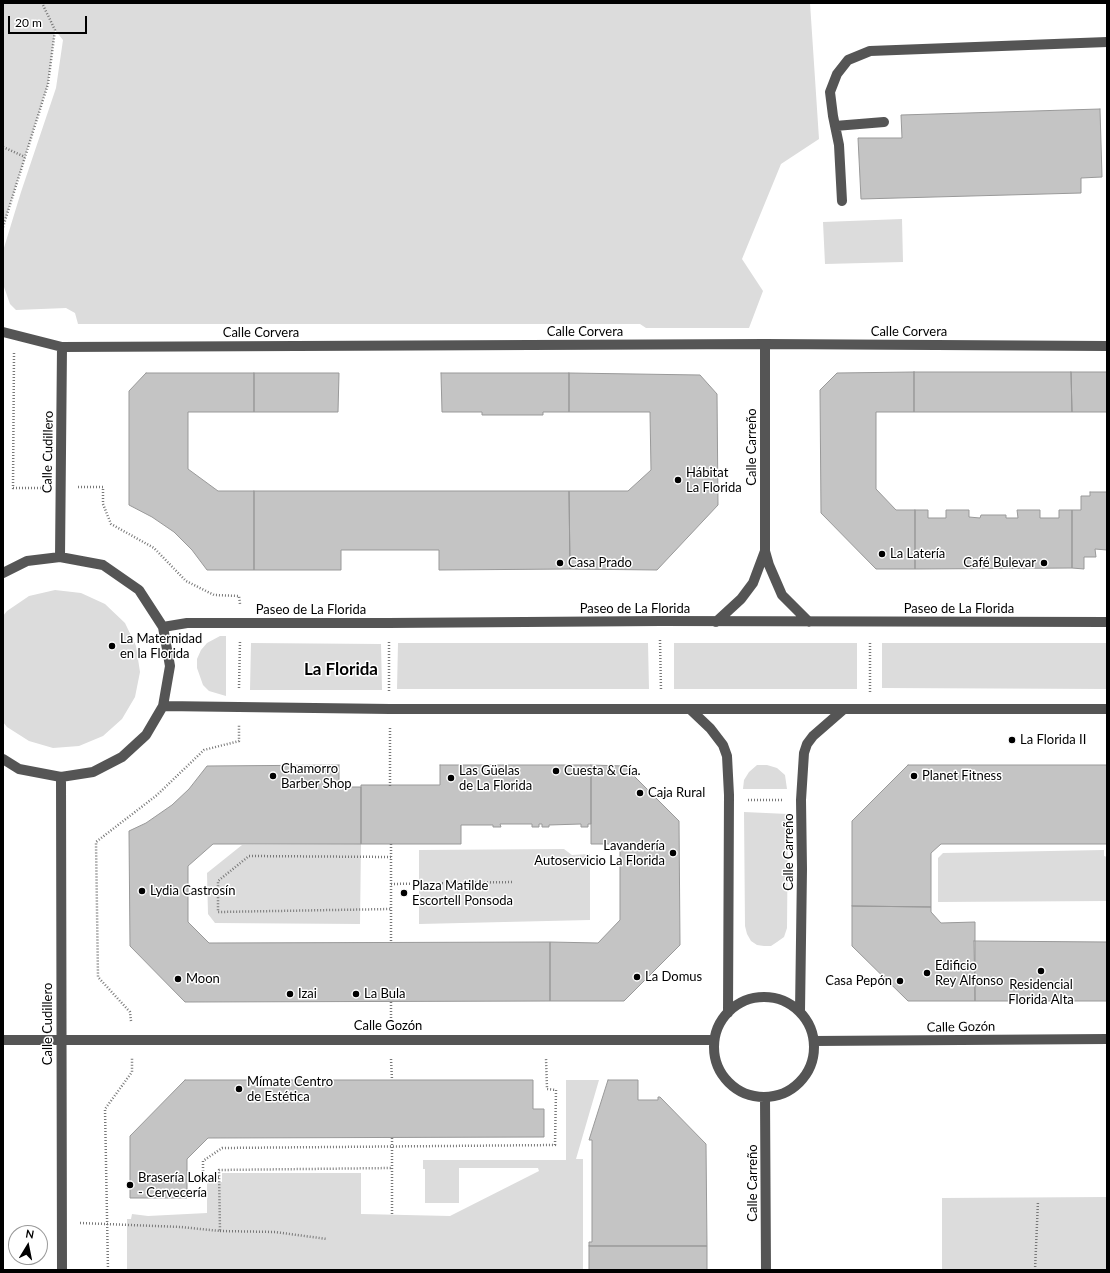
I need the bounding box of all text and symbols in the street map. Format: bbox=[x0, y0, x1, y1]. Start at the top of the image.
scale bar bbox=[10, 8, 89, 34]
text: 20 m bbox=[15, 15, 42, 30]
street label: Calle Corvera bbox=[547, 324, 623, 340]
street label: Calle Corvera bbox=[871, 324, 947, 340]
street label: Calle Corvera bbox=[223, 325, 299, 341]
street label: Calle Carreño bbox=[744, 408, 760, 486]
street label: Calle Cudillero bbox=[39, 411, 57, 493]
place label: Hábitat La Florida bbox=[686, 465, 742, 496]
marker: Hábitat La Florida bbox=[673, 475, 683, 485]
place label: La Latería bbox=[890, 546, 945, 562]
marker: La Latería bbox=[877, 549, 887, 559]
place label: Casa Prado bbox=[568, 555, 632, 571]
place label: Café Bulevar bbox=[963, 555, 1036, 571]
marker: Casa Prado bbox=[555, 558, 565, 568]
marker: Café Bulevar bbox=[1039, 558, 1049, 568]
street label: Paseo de La Florida bbox=[580, 601, 690, 617]
street label: Paseo de La Florida bbox=[904, 601, 1014, 617]
street label: Paseo de La Florida bbox=[256, 602, 366, 618]
place label: La Maternidad en la Florida bbox=[120, 631, 202, 662]
marker: La Maternidad en la Florida bbox=[107, 641, 117, 651]
district label: La Florida bbox=[304, 660, 378, 680]
place label: La Florida II bbox=[1020, 732, 1086, 748]
marker: La Florida II bbox=[1007, 735, 1017, 745]
place label: Chamorro Barber Shop bbox=[281, 761, 352, 792]
place label: Las Güelas de La Florida bbox=[459, 763, 532, 794]
place label: Cuesta & Cía. bbox=[564, 763, 641, 779]
marker: Cuesta & Cía. bbox=[551, 766, 561, 776]
place label: Planet Fitness bbox=[922, 768, 1002, 784]
marker: Chamorro Barber Shop bbox=[268, 771, 278, 781]
marker: Planet Fitness bbox=[909, 771, 919, 781]
marker: Las Güelas de La Florida bbox=[446, 773, 456, 783]
place label: Caja Rural bbox=[648, 785, 705, 801]
marker: Caja Rural bbox=[635, 788, 645, 798]
street label: Calle Carreño bbox=[781, 813, 797, 891]
place label: Lavandería Autoservicio La Florida bbox=[534, 838, 665, 869]
marker: Lavandería Autoservicio La Florida bbox=[668, 848, 678, 858]
place label: Plaza Matilde Escortell Ponsoda bbox=[412, 878, 513, 909]
place label: Lydia Castrosín bbox=[150, 883, 235, 899]
marker: Lydia Castrosín bbox=[137, 886, 147, 896]
marker: Plaza Matilde Escortell Ponsoda bbox=[399, 888, 409, 898]
place label: Edificio Rey Alfonso bbox=[935, 958, 1003, 989]
marker: Residencial Florida Alta bbox=[1036, 966, 1046, 976]
marker: Edificio Rey Alfonso bbox=[922, 968, 932, 978]
place label: La Domus bbox=[645, 969, 702, 985]
place label: Moon bbox=[186, 971, 220, 987]
marker: La Domus bbox=[632, 972, 642, 982]
place label: Casa Pepón bbox=[825, 973, 892, 989]
marker: Moon bbox=[173, 974, 183, 984]
marker: Casa Pepón bbox=[895, 976, 905, 986]
place label: Residencial Florida Alta bbox=[1008, 977, 1074, 1008]
street label: Calle Cudillero bbox=[40, 983, 56, 1065]
place label: Izai bbox=[298, 986, 317, 1002]
place label: La Bula bbox=[364, 986, 406, 1002]
marker: Izai bbox=[285, 989, 295, 999]
marker: La Bula bbox=[351, 989, 361, 999]
street label: Calle Gozón bbox=[354, 1018, 422, 1034]
street label: Calle Gozón bbox=[927, 1019, 995, 1035]
place label: Mímate Centro de Estética bbox=[247, 1074, 333, 1105]
marker: Mímate Centro de Estética bbox=[234, 1084, 244, 1094]
street label: Calle Carreño bbox=[745, 1144, 761, 1222]
place label: Brasería Lokal - Cervecería bbox=[138, 1170, 217, 1201]
marker: Brasería Lokal - Cervecería bbox=[125, 1180, 135, 1190]
north arrow bbox=[8, 1225, 48, 1265]
text: N bbox=[25, 1227, 35, 1241]

